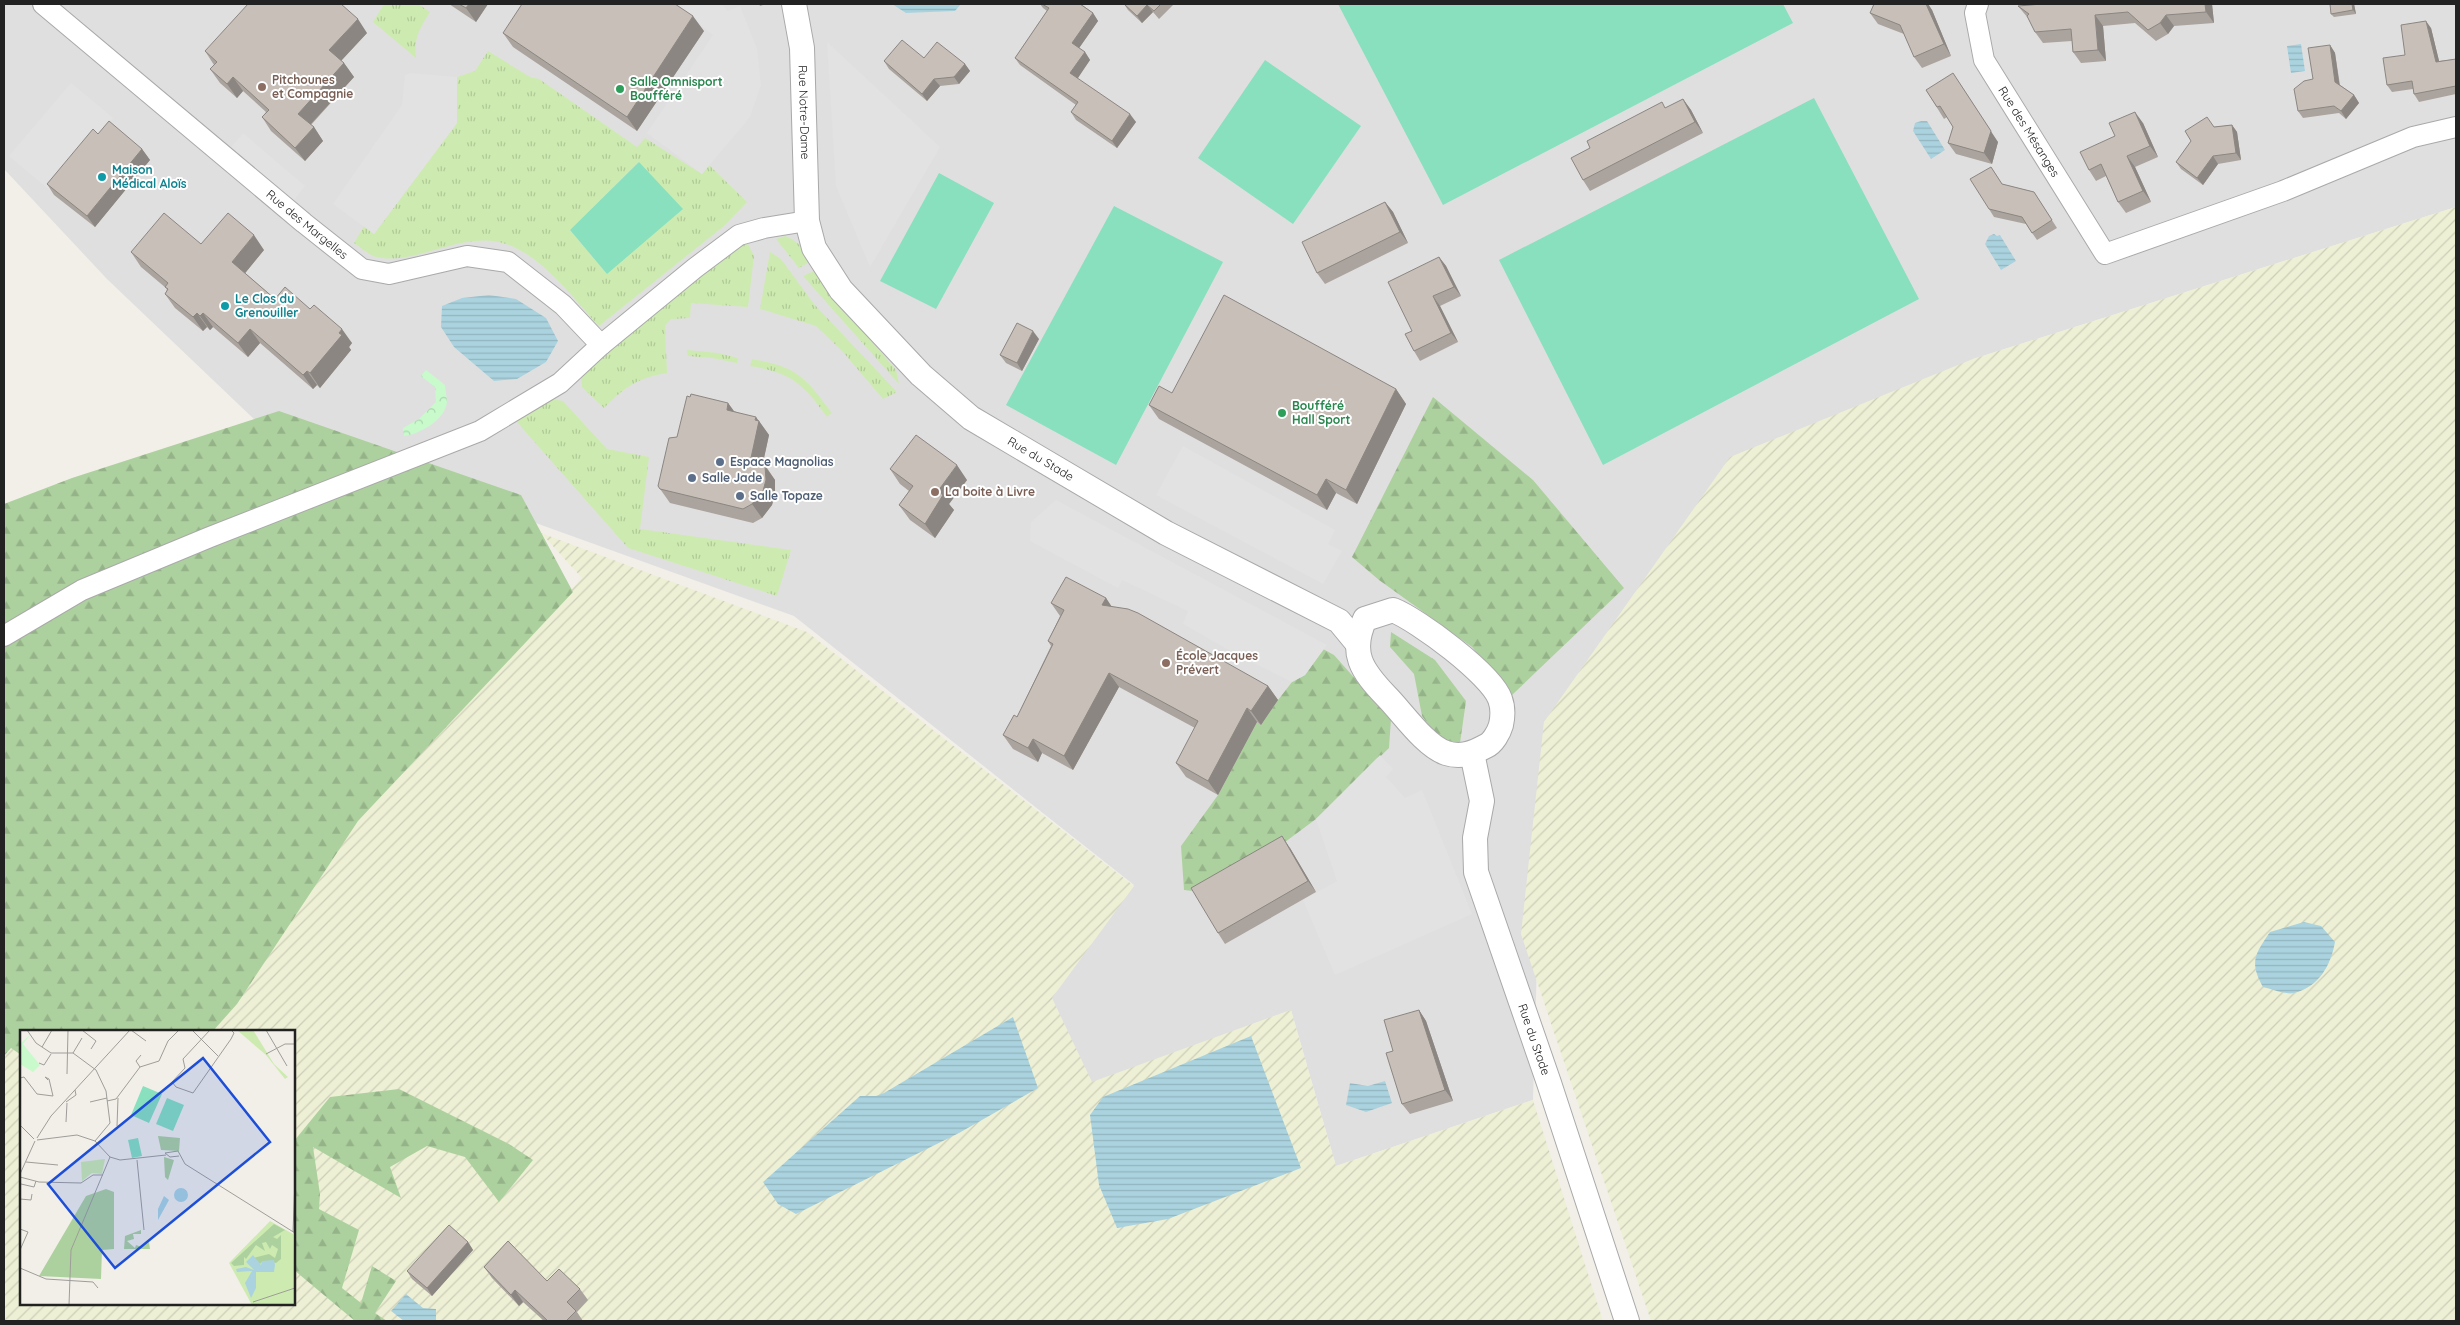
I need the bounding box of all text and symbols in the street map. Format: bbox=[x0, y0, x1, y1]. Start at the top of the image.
street label: Rue Notre-Dame bbox=[795, 65, 813, 160]
place label: Pitchounes et Compagnie bbox=[272, 72, 353, 101]
place label: Salle Omnisport Boufféré bbox=[630, 74, 723, 103]
marker: Pitchounes et Compagnie bbox=[256, 81, 268, 93]
marker: Salle Omnisport Boufféré bbox=[614, 83, 626, 95]
street label: Rue des Mésanges bbox=[1995, 83, 2063, 180]
place label: Maison Médical Aloïs bbox=[112, 162, 187, 191]
marker: Maison Médical Aloïs bbox=[96, 171, 108, 183]
street label: Rue des Margelles bbox=[263, 186, 352, 262]
place label: Le Clos du Grenouiller bbox=[235, 291, 299, 320]
marker: Le Clos du Grenouiller bbox=[219, 300, 231, 312]
place label: Boufféré Hall Sport bbox=[1292, 398, 1350, 427]
marker: Boufféré Hall Sport bbox=[1276, 407, 1288, 419]
street label: Rue du Stade bbox=[1005, 433, 1077, 484]
place label: Espace Magnolias bbox=[730, 454, 834, 469]
marker: Espace Magnolias bbox=[714, 456, 726, 468]
place label: Salle Jade bbox=[702, 470, 762, 485]
marker: Salle Jade bbox=[686, 472, 698, 484]
place label: La boite à Livre bbox=[945, 484, 1035, 499]
marker: La boite à Livre bbox=[929, 486, 941, 498]
place label: Salle Topaze bbox=[750, 488, 823, 503]
marker: Salle Topaze bbox=[734, 490, 746, 502]
place label: École Jacques Prévert bbox=[1176, 648, 1258, 677]
marker: École Jacques Prévert bbox=[1160, 657, 1172, 669]
street label: Rue du Stade bbox=[1515, 1002, 1554, 1077]
inset map bbox=[20, 1030, 295, 1305]

